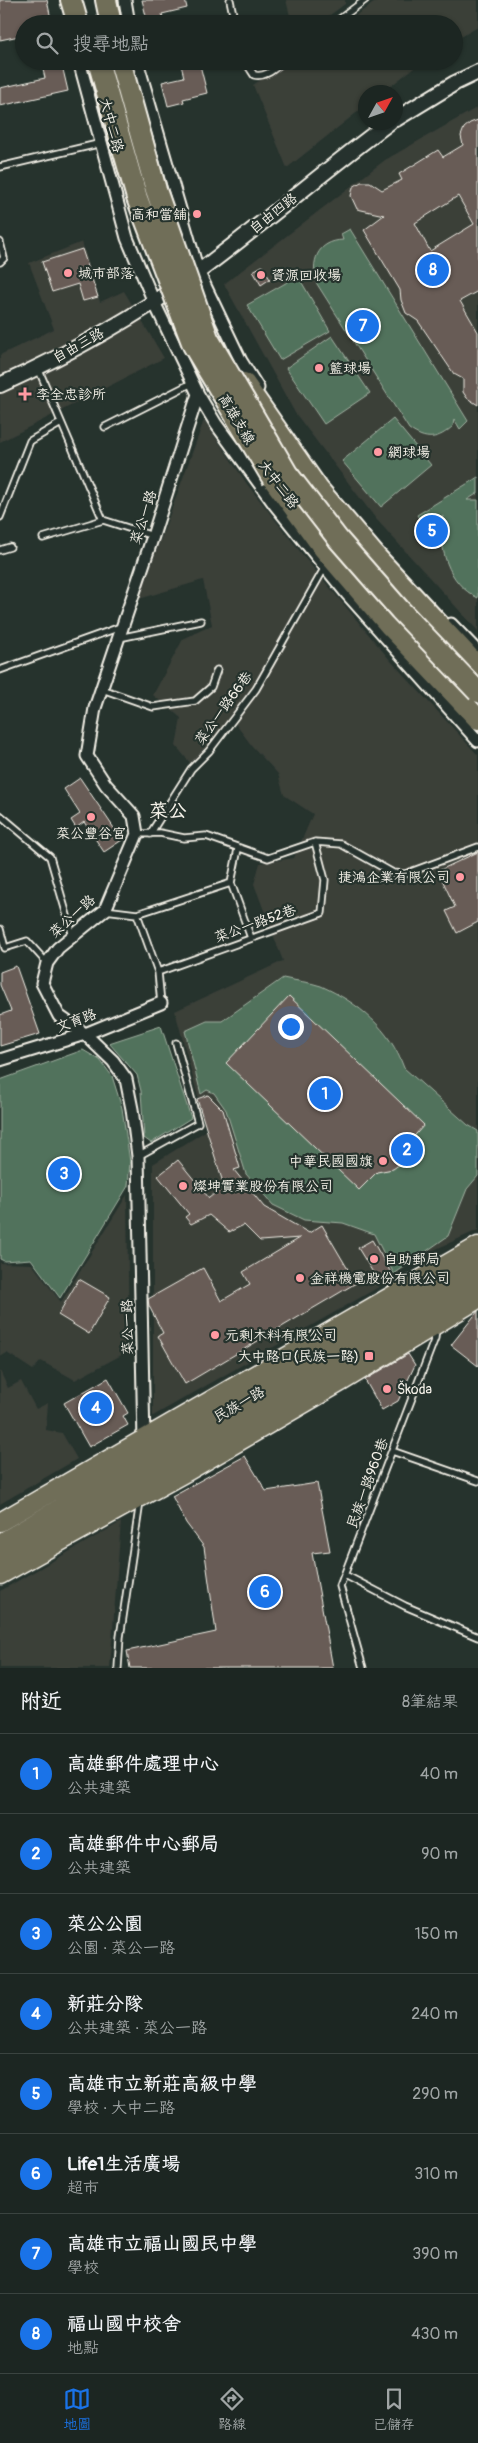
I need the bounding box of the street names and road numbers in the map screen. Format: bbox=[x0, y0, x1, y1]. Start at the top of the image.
street label: 大中二路 bbox=[96, 96, 127, 154]
street label: 自由四路 bbox=[246, 189, 301, 237]
street label: 自由三路 bbox=[50, 324, 107, 366]
street label: 高雄支線 bbox=[215, 391, 258, 448]
street label: 大中二路 bbox=[255, 457, 302, 512]
street label: 菜公一路 bbox=[127, 488, 160, 546]
street label: 菜公一路66巷 bbox=[191, 668, 256, 748]
street label: 菜公一路 bbox=[46, 891, 99, 941]
street label: 菜公一路52巷 bbox=[212, 901, 299, 946]
street label: 文育路 bbox=[54, 1005, 99, 1036]
street label: 菜公一路 bbox=[119, 1299, 136, 1355]
street label: 民族一路 bbox=[211, 1383, 268, 1426]
street label: 民族一路960巷 bbox=[343, 1435, 392, 1531]

